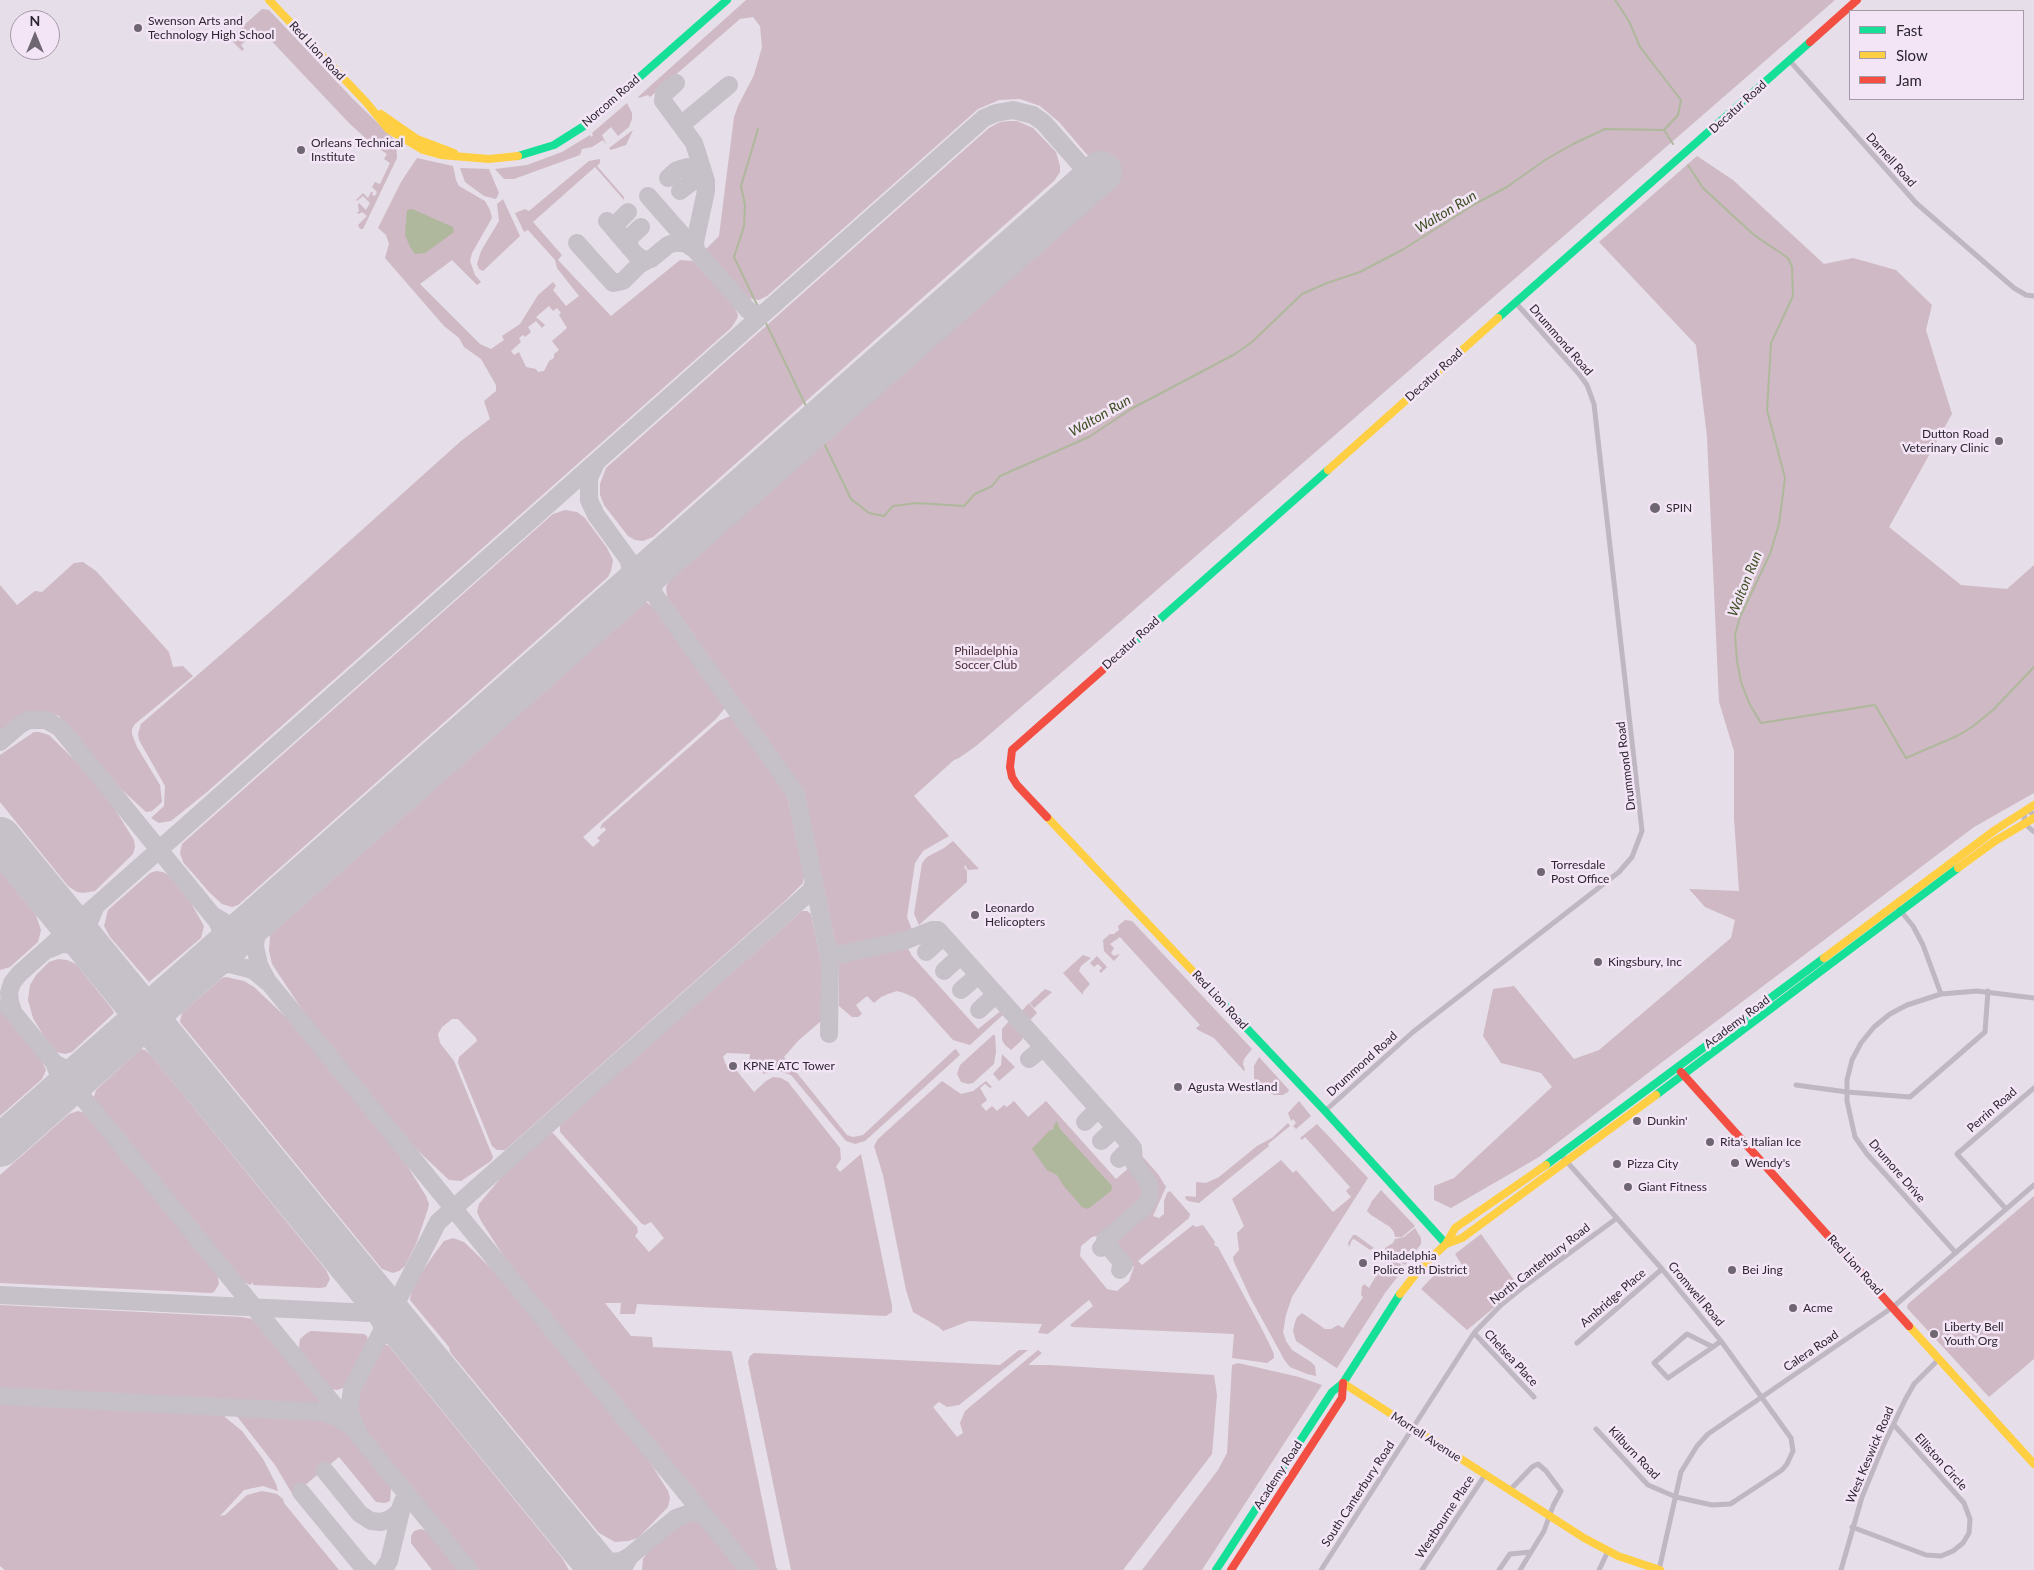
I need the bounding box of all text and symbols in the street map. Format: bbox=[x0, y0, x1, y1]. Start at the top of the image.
north arrow bbox=[10, 10, 60, 60]
legend bbox=[1849, 10, 2024, 100]
text: N bbox=[30, 12, 40, 29]
place label: Swenson Arts and Technology High School bbox=[148, 14, 274, 42]
street label: Red Lion Road bbox=[286, 18, 348, 84]
text: Fast bbox=[1896, 21, 1923, 39]
marker: Swenson Arts and Technology High School bbox=[132, 22, 144, 34]
text: Slow bbox=[1896, 46, 1928, 64]
text: Jam bbox=[1896, 71, 1922, 89]
street label: Norcom Road bbox=[579, 72, 643, 130]
street label: Decatur Road bbox=[1706, 78, 1770, 136]
street label: Darnell Road bbox=[1863, 130, 1919, 190]
place label: Orleans Technical Institute bbox=[311, 136, 403, 164]
marker: Orleans Technical Institute bbox=[295, 144, 307, 156]
water label: Walton Run bbox=[1412, 187, 1480, 237]
street label: Drummond Road bbox=[1526, 301, 1596, 379]
street label: Decatur Road bbox=[1402, 346, 1466, 404]
water label: Walton Run bbox=[1066, 392, 1134, 440]
place label: Dutton Road Veterinary Clinic bbox=[1902, 427, 1989, 455]
marker: Dutton Road Veterinary Clinic bbox=[1993, 435, 2005, 447]
marker: SPIN bbox=[1648, 501, 1662, 515]
place label: SPIN bbox=[1666, 501, 1692, 515]
water label: Walton Run bbox=[1724, 549, 1766, 619]
street label: Decatur Road bbox=[1099, 614, 1163, 672]
park label: Philadelphia Soccer Club bbox=[954, 644, 1018, 672]
street label: Drummond Road bbox=[1613, 721, 1639, 811]
place label: Torresdale Post Office bbox=[1551, 858, 1609, 886]
marker: Torresdale Post Office bbox=[1535, 866, 1547, 878]
place label: Leonardo Helicopters bbox=[985, 901, 1045, 929]
marker: Leonardo Helicopters bbox=[969, 909, 981, 921]
place label: Kingsbury, Inc bbox=[1608, 955, 1682, 969]
marker: Kingsbury, Inc bbox=[1592, 956, 1604, 968]
street label: Red Lion Road bbox=[1189, 967, 1251, 1033]
street label: Academy Road bbox=[1701, 993, 1773, 1051]
street label: Drummond Road bbox=[1324, 1029, 1400, 1099]
place label: KPNE ATC Tower bbox=[743, 1059, 835, 1073]
marker: KPNE ATC Tower bbox=[727, 1060, 739, 1072]
place label: Agusta Westland bbox=[1188, 1080, 1277, 1094]
marker: Agusta Westland bbox=[1172, 1081, 1184, 1093]
street label: Perrin Road bbox=[1964, 1084, 2020, 1136]
place label: Dunkin' bbox=[1647, 1114, 1687, 1128]
marker: Dunkin' bbox=[1631, 1115, 1643, 1127]
place label: Rita's Italian Ice bbox=[1720, 1135, 1801, 1149]
marker: Rita's Italian Ice bbox=[1704, 1136, 1716, 1148]
street label: Drumore Drive bbox=[1866, 1137, 1928, 1205]
place label: Wendy's bbox=[1745, 1156, 1790, 1170]
place label: Pizza City bbox=[1627, 1157, 1678, 1171]
marker: Wendy's bbox=[1729, 1157, 1741, 1169]
marker: Pizza City bbox=[1611, 1158, 1623, 1170]
place label: Giant Fitness bbox=[1638, 1180, 1707, 1194]
marker: Giant Fitness bbox=[1622, 1181, 1634, 1193]
street label: North Canterbury Road bbox=[1487, 1220, 1593, 1308]
street label: Red Lion Road bbox=[1824, 1232, 1886, 1298]
place label: Philadelphia Police 8th District bbox=[1373, 1249, 1467, 1277]
marker: Philadelphia Police 8th District bbox=[1357, 1257, 1369, 1269]
street label: Cromwell Road bbox=[1665, 1259, 1727, 1329]
place label: Bei Jing bbox=[1742, 1263, 1783, 1277]
marker: Bei Jing bbox=[1726, 1264, 1738, 1276]
street label: Ambridge Place bbox=[1577, 1266, 1649, 1330]
place label: Acme bbox=[1803, 1301, 1833, 1315]
marker: Acme bbox=[1787, 1302, 1799, 1314]
place label: Liberty Bell Youth Org bbox=[1944, 1320, 2004, 1348]
street label: Chelsea Place bbox=[1481, 1327, 1541, 1389]
street label: Calera Road bbox=[1781, 1327, 1841, 1375]
marker: Liberty Bell Youth Org bbox=[1928, 1328, 1940, 1340]
street label: West Keswick Road bbox=[1843, 1405, 1897, 1505]
street label: Morrell Avenue bbox=[1388, 1409, 1464, 1465]
street label: Kilburn Road bbox=[1605, 1424, 1663, 1482]
street label: Elliston Circle bbox=[1912, 1431, 1970, 1493]
street label: Academy Road bbox=[1251, 1438, 1305, 1512]
street label: South Canterbury Road bbox=[1318, 1438, 1398, 1550]
street label: Westbourne Place bbox=[1413, 1473, 1477, 1561]

